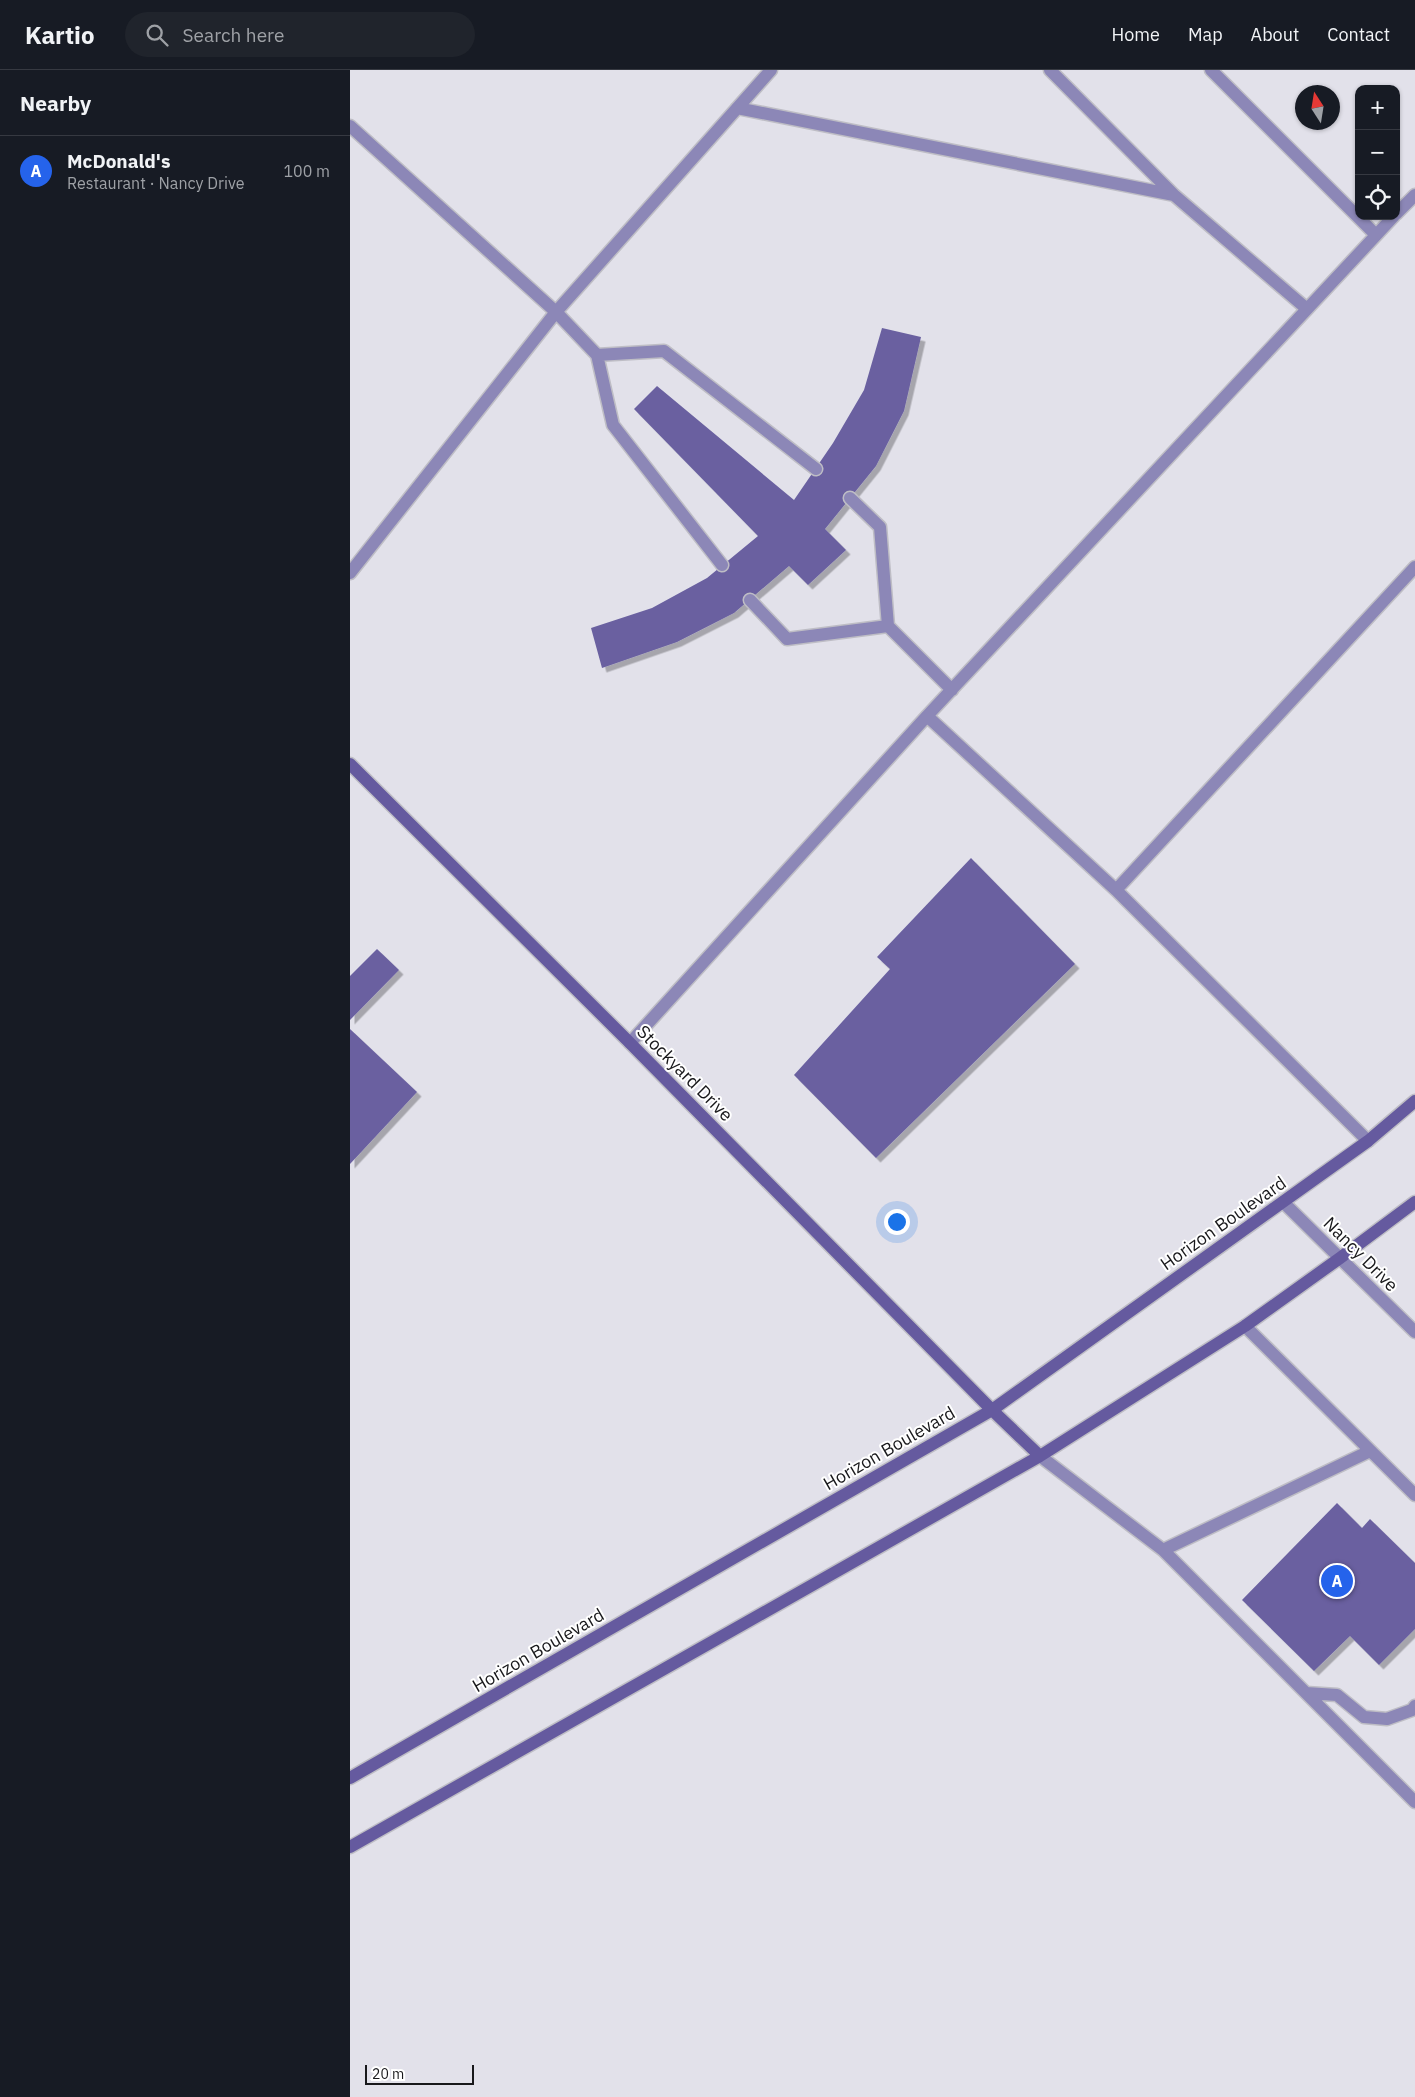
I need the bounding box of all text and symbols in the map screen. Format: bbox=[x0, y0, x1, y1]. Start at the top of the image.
search box bbox=[125, 12, 475, 57]
text: Kartio bbox=[25, 19, 95, 51]
icon: search bbox=[143, 21, 171, 49]
text: Search here bbox=[183, 23, 284, 47]
text: Home bbox=[1112, 23, 1160, 46]
text: Map bbox=[1188, 23, 1223, 46]
text: About bbox=[1251, 23, 1299, 46]
text: Contact bbox=[1327, 23, 1390, 46]
north arrow bbox=[1295, 85, 1340, 130]
map controls bbox=[1355, 85, 1400, 220]
button: + bbox=[1355, 85, 1400, 130]
text: Nearby bbox=[20, 89, 91, 117]
button: − bbox=[1355, 130, 1400, 175]
text: McDonald's bbox=[67, 149, 170, 173]
text: A bbox=[31, 161, 41, 181]
text: 100 m bbox=[283, 161, 330, 181]
text: Restaurant · Nancy Drive bbox=[67, 173, 244, 193]
button: locate bbox=[1355, 175, 1400, 220]
street label: Stockyard Drive bbox=[632, 1020, 738, 1126]
street label: Horizon Boulevard bbox=[1156, 1171, 1290, 1275]
your location bbox=[884, 1209, 910, 1235]
street label: Nancy Drive bbox=[1319, 1212, 1403, 1296]
street label: Horizon Boulevard bbox=[819, 1401, 959, 1495]
pin: A bbox=[1321, 1562, 1353, 1600]
street label: Horizon Boulevard bbox=[468, 1603, 608, 1697]
scale bar bbox=[365, 2062, 474, 2085]
text: 20 m bbox=[372, 2065, 404, 2083]

